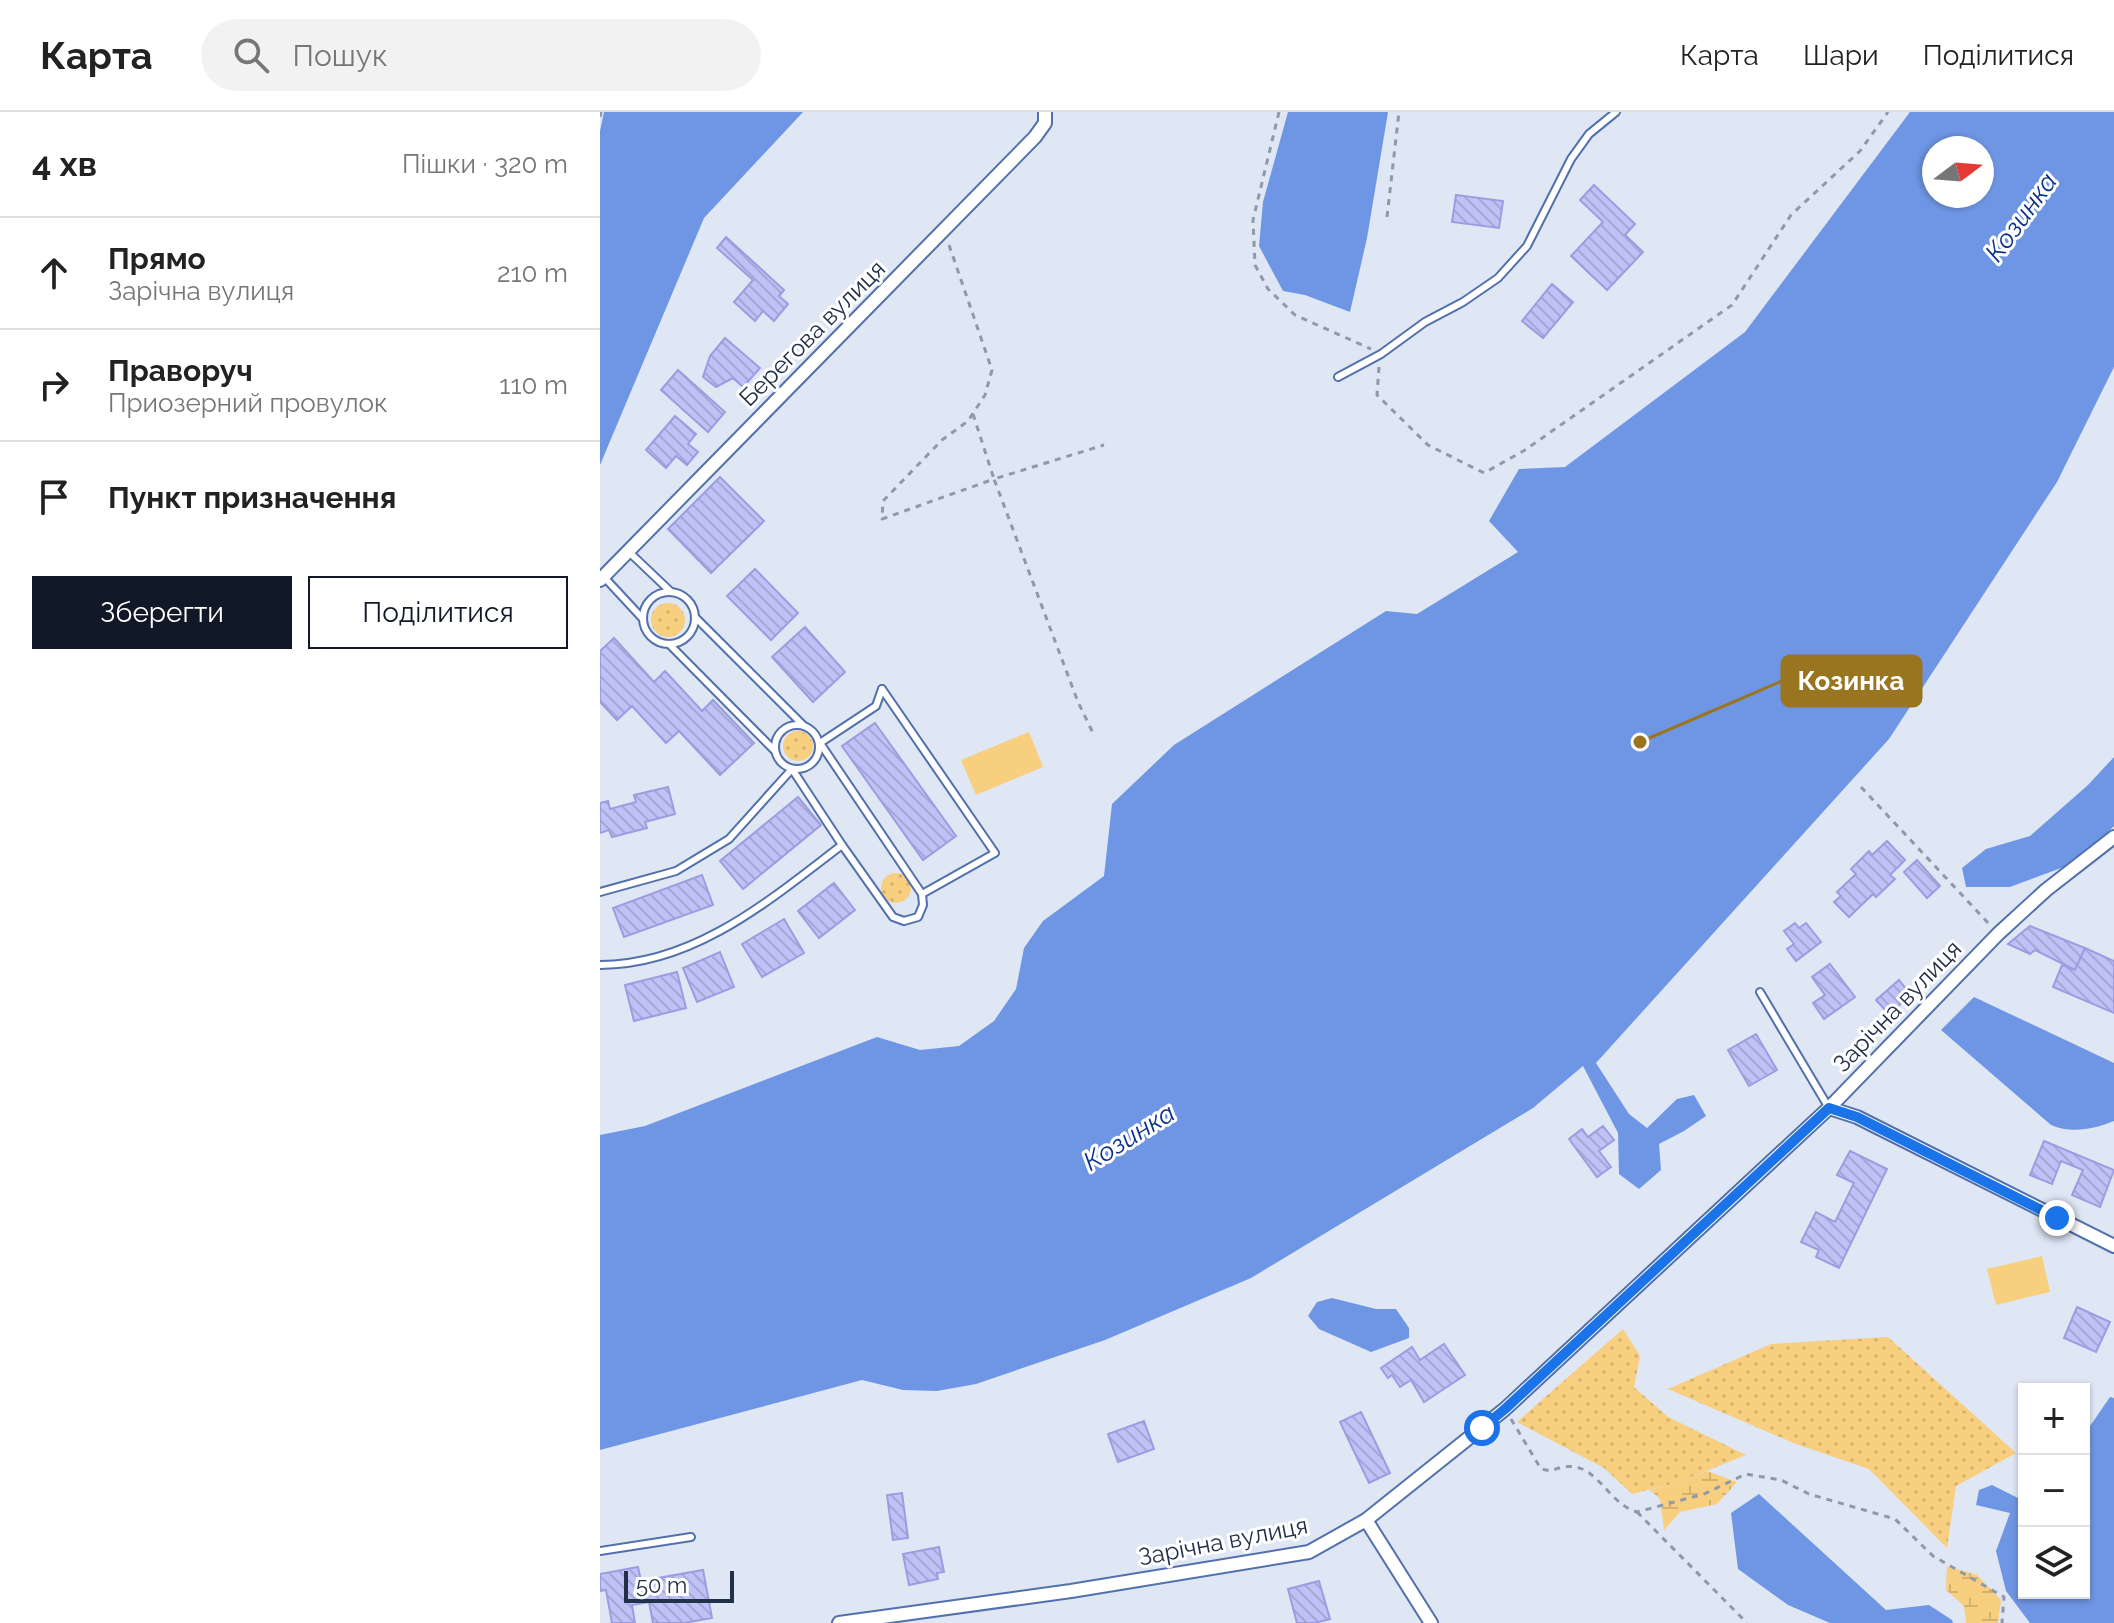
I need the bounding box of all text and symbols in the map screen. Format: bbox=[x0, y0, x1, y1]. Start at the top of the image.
search box bbox=[201, 19, 761, 91]
text: Карта bbox=[40, 33, 153, 78]
icon: search bbox=[229, 33, 273, 77]
text: Пошук bbox=[293, 38, 388, 73]
text: Карта bbox=[1680, 39, 1759, 72]
text: Шари bbox=[1803, 39, 1879, 72]
text: Поділитися bbox=[1923, 39, 2074, 72]
north arrow bbox=[1922, 136, 1994, 208]
text: 4 хв bbox=[32, 144, 97, 184]
text: Пішки · 320 m bbox=[402, 149, 568, 179]
water label: Козинка bbox=[1979, 167, 2063, 267]
text: Прямо bbox=[108, 241, 206, 276]
icon: ahead bbox=[32, 251, 76, 295]
street label: Берегова вулиця bbox=[733, 254, 891, 412]
text: 210 m bbox=[497, 258, 568, 288]
text: Зарічна вулиця bbox=[108, 276, 294, 306]
text: Праворуч bbox=[108, 353, 253, 388]
icon: right bbox=[32, 363, 76, 407]
text: 110 m bbox=[499, 370, 568, 400]
text: Приозерний провулок bbox=[108, 388, 388, 418]
icon: arrive bbox=[32, 475, 76, 519]
text: Пункт призначення bbox=[108, 480, 396, 515]
button: Зберегти bbox=[32, 576, 292, 649]
button: Поділитися bbox=[308, 576, 568, 649]
callout: Козинка bbox=[1782, 656, 1921, 706]
text: Козинка bbox=[1798, 666, 1905, 696]
street label: Зарічна вулиця bbox=[1827, 934, 1967, 1078]
water label: Козинка bbox=[1078, 1097, 1180, 1177]
route end bbox=[2039, 1200, 2075, 1236]
map controls bbox=[2018, 1383, 2090, 1599]
button: + bbox=[2018, 1383, 2090, 1455]
route start bbox=[1464, 1410, 1500, 1446]
button: − bbox=[2018, 1455, 2090, 1527]
street label: Зарічна вулиця bbox=[1136, 1510, 1310, 1572]
button: layers bbox=[2018, 1527, 2090, 1599]
scale bar bbox=[624, 1567, 734, 1603]
text: 50 m bbox=[636, 1572, 687, 1598]

